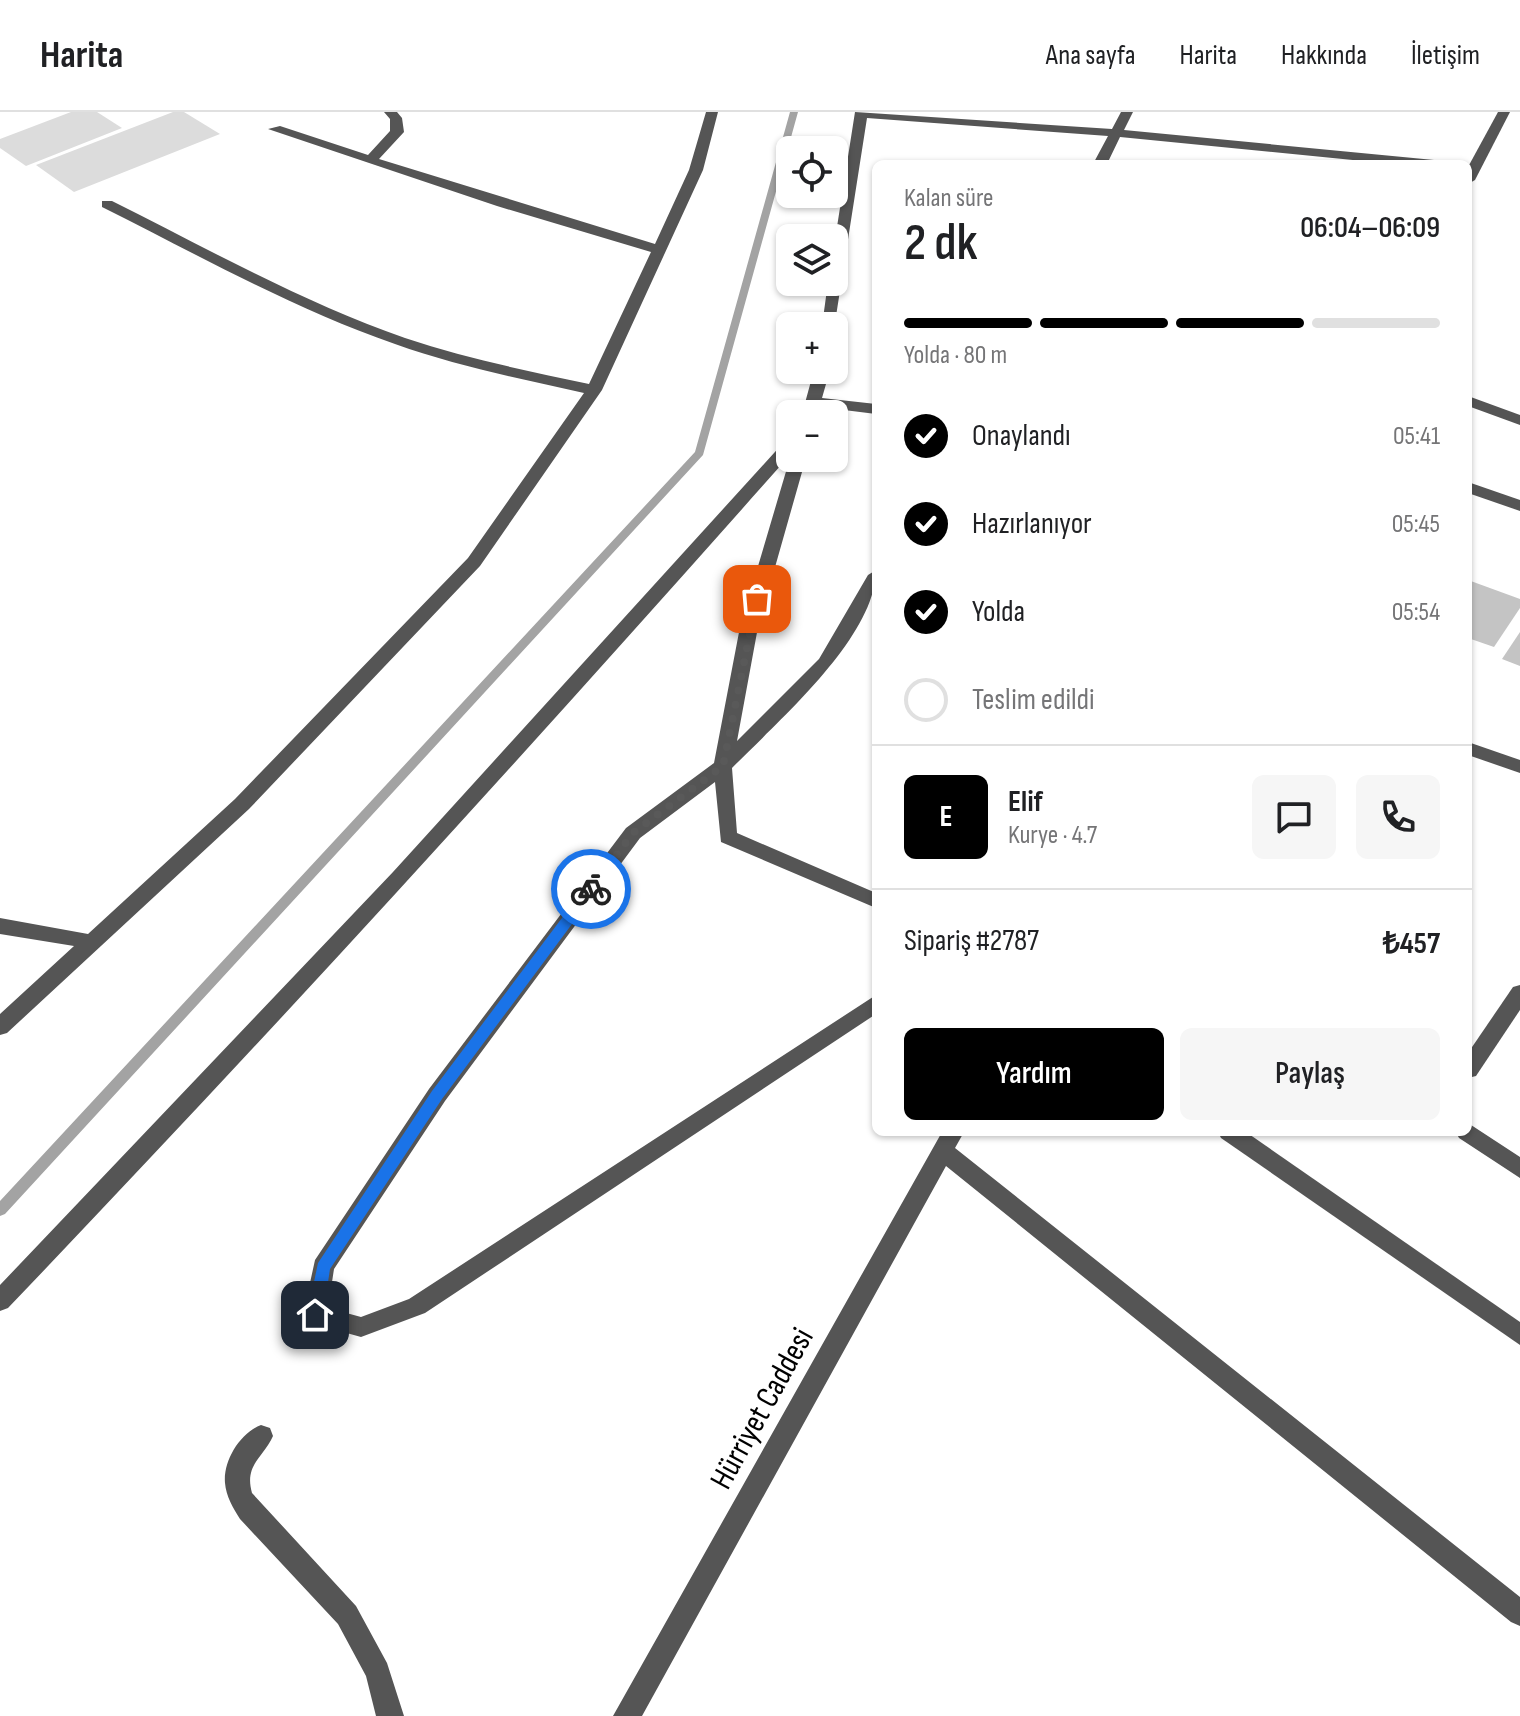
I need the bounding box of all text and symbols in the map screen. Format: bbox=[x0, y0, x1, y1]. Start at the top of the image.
text: Harita bbox=[40, 33, 123, 78]
text: Ana sayfa bbox=[1046, 39, 1135, 72]
text: Harita bbox=[1179, 39, 1237, 72]
text: Hakkında bbox=[1281, 39, 1367, 72]
text: İletişim bbox=[1411, 39, 1480, 72]
map controls bbox=[776, 136, 848, 472]
button: locate bbox=[776, 136, 848, 208]
text: Kalan süre bbox=[904, 183, 993, 214]
text: 06:04–06:09 bbox=[1300, 210, 1440, 246]
text: 2 dk bbox=[904, 212, 978, 275]
button: layers bbox=[776, 224, 848, 296]
button: + bbox=[776, 312, 848, 384]
text: Yolda · 80 m bbox=[904, 340, 1007, 371]
button: − bbox=[776, 400, 848, 472]
icon: check bbox=[904, 414, 948, 458]
text: Onaylandı bbox=[972, 418, 1071, 454]
text: 05:41 bbox=[1393, 421, 1440, 452]
icon: check bbox=[904, 502, 948, 546]
text: Hazırlanıyor bbox=[972, 506, 1092, 542]
text: 05:45 bbox=[1392, 509, 1440, 540]
pin bbox=[723, 565, 791, 633]
icon: bag bbox=[735, 577, 779, 621]
icon: check bbox=[904, 590, 948, 634]
text: Yolda bbox=[972, 594, 1025, 630]
text: 05:54 bbox=[1392, 597, 1440, 628]
text: Teslim edildi bbox=[972, 682, 1095, 718]
button: chat bbox=[1252, 775, 1336, 859]
button: phone bbox=[1356, 775, 1440, 859]
text: Elif bbox=[1008, 784, 1043, 820]
text: E bbox=[939, 799, 953, 835]
text: Kurye · 4.7 bbox=[1008, 820, 1097, 851]
courier bbox=[551, 849, 631, 929]
icon: bike bbox=[569, 867, 613, 911]
text: Sipariş #2787 bbox=[904, 923, 1039, 959]
text: ₺457 bbox=[1383, 926, 1440, 962]
button: Yardım bbox=[904, 1028, 1164, 1120]
button: Paylaş bbox=[1180, 1028, 1440, 1120]
pin bbox=[281, 1281, 349, 1349]
icon: home bbox=[293, 1293, 337, 1337]
street label: Hürriyet Caddesi bbox=[702, 1321, 823, 1496]

